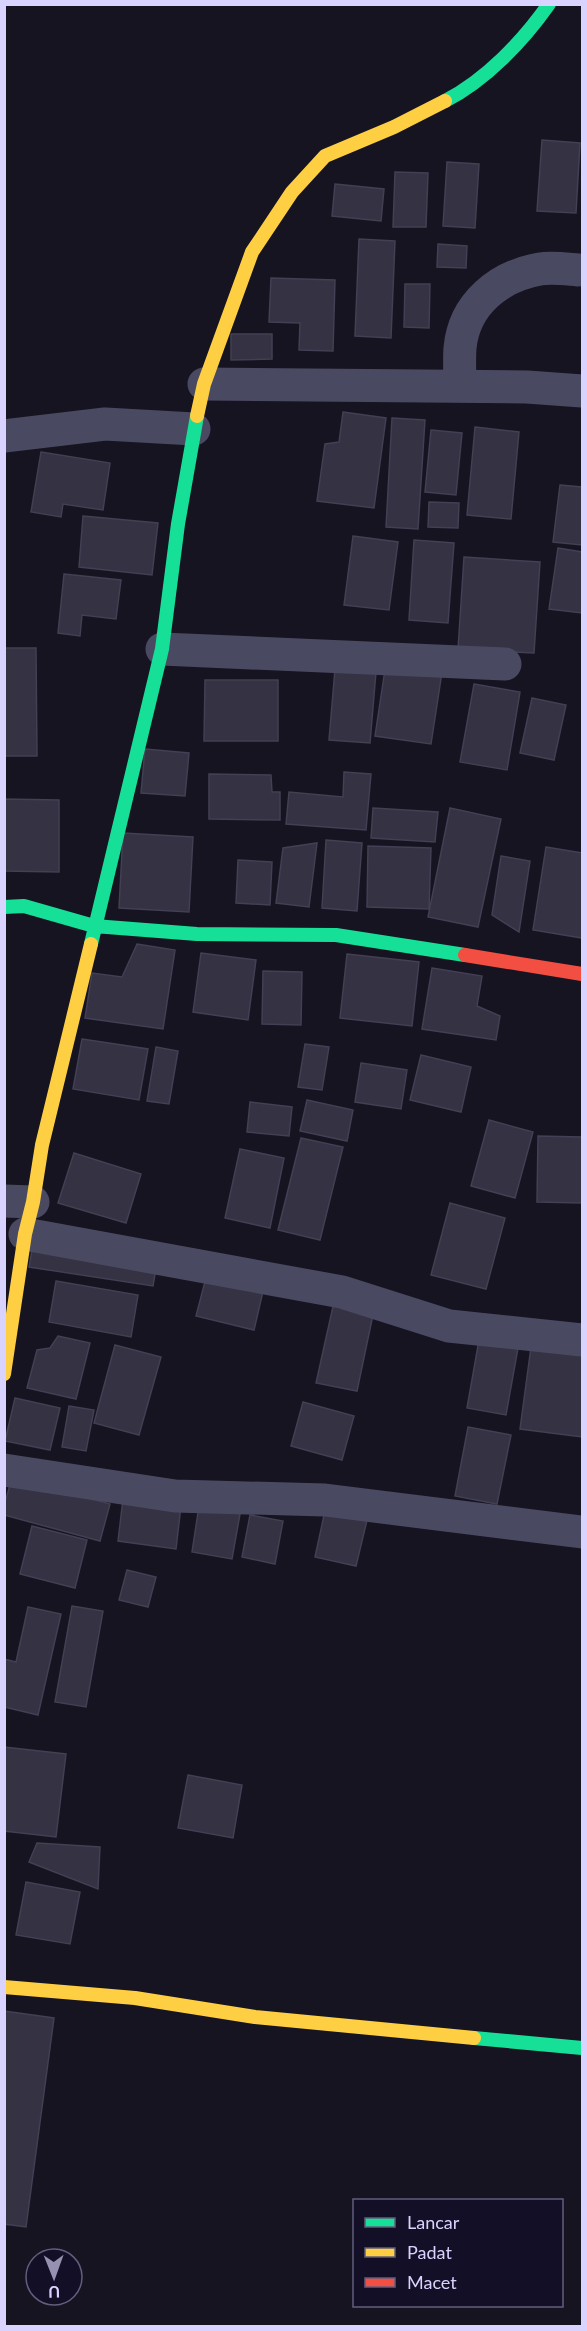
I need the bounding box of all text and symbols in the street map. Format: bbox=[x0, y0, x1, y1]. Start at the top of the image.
legend bbox=[353, 2199, 563, 2307]
text: Lancar bbox=[407, 2211, 460, 2233]
text: Padat bbox=[407, 2241, 452, 2263]
north arrow bbox=[24, 2247, 84, 2307]
text: Macet bbox=[407, 2271, 457, 2293]
text: U bbox=[48, 2283, 60, 2302]

